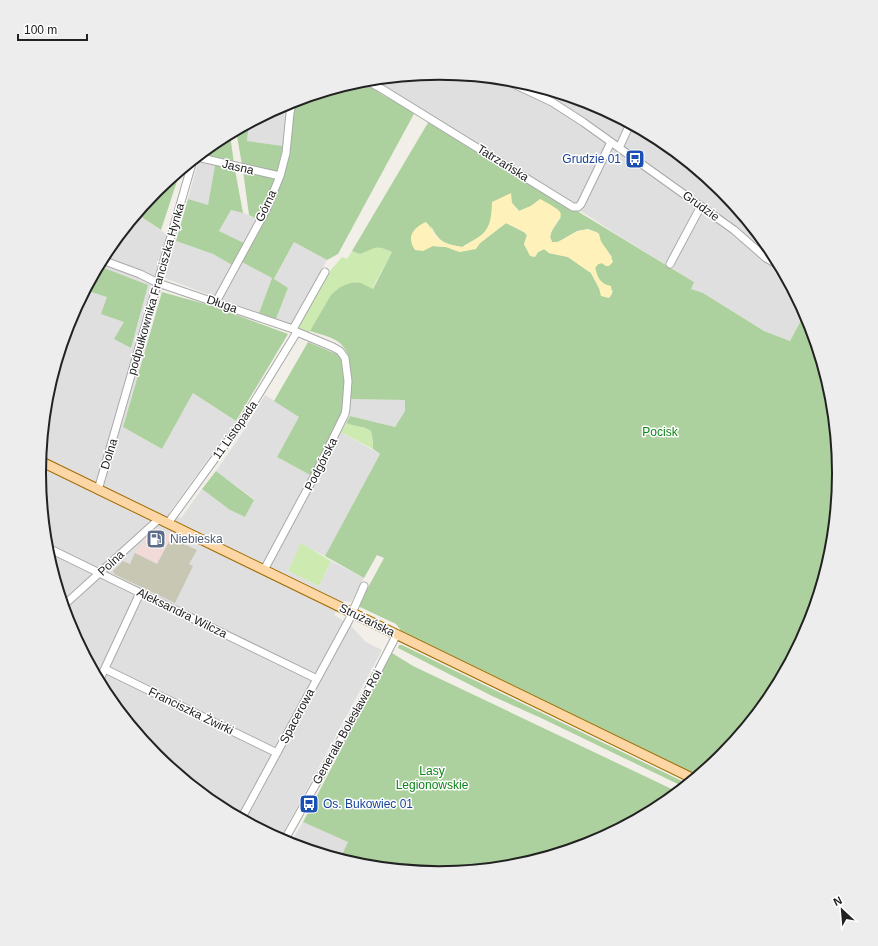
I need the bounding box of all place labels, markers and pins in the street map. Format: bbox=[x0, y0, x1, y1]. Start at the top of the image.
bus stop icon: Grudzie 01 bbox=[624, 148, 646, 170]
place label: Grudzie 01 bbox=[562, 152, 621, 166]
fuel station icon: Niebieska bbox=[145, 528, 167, 550]
place label: Niebieska bbox=[170, 532, 223, 546]
bus stop icon: Os. Bukowiec 01 bbox=[298, 793, 320, 815]
place label: Os. Bukowiec 01 bbox=[323, 797, 413, 811]

